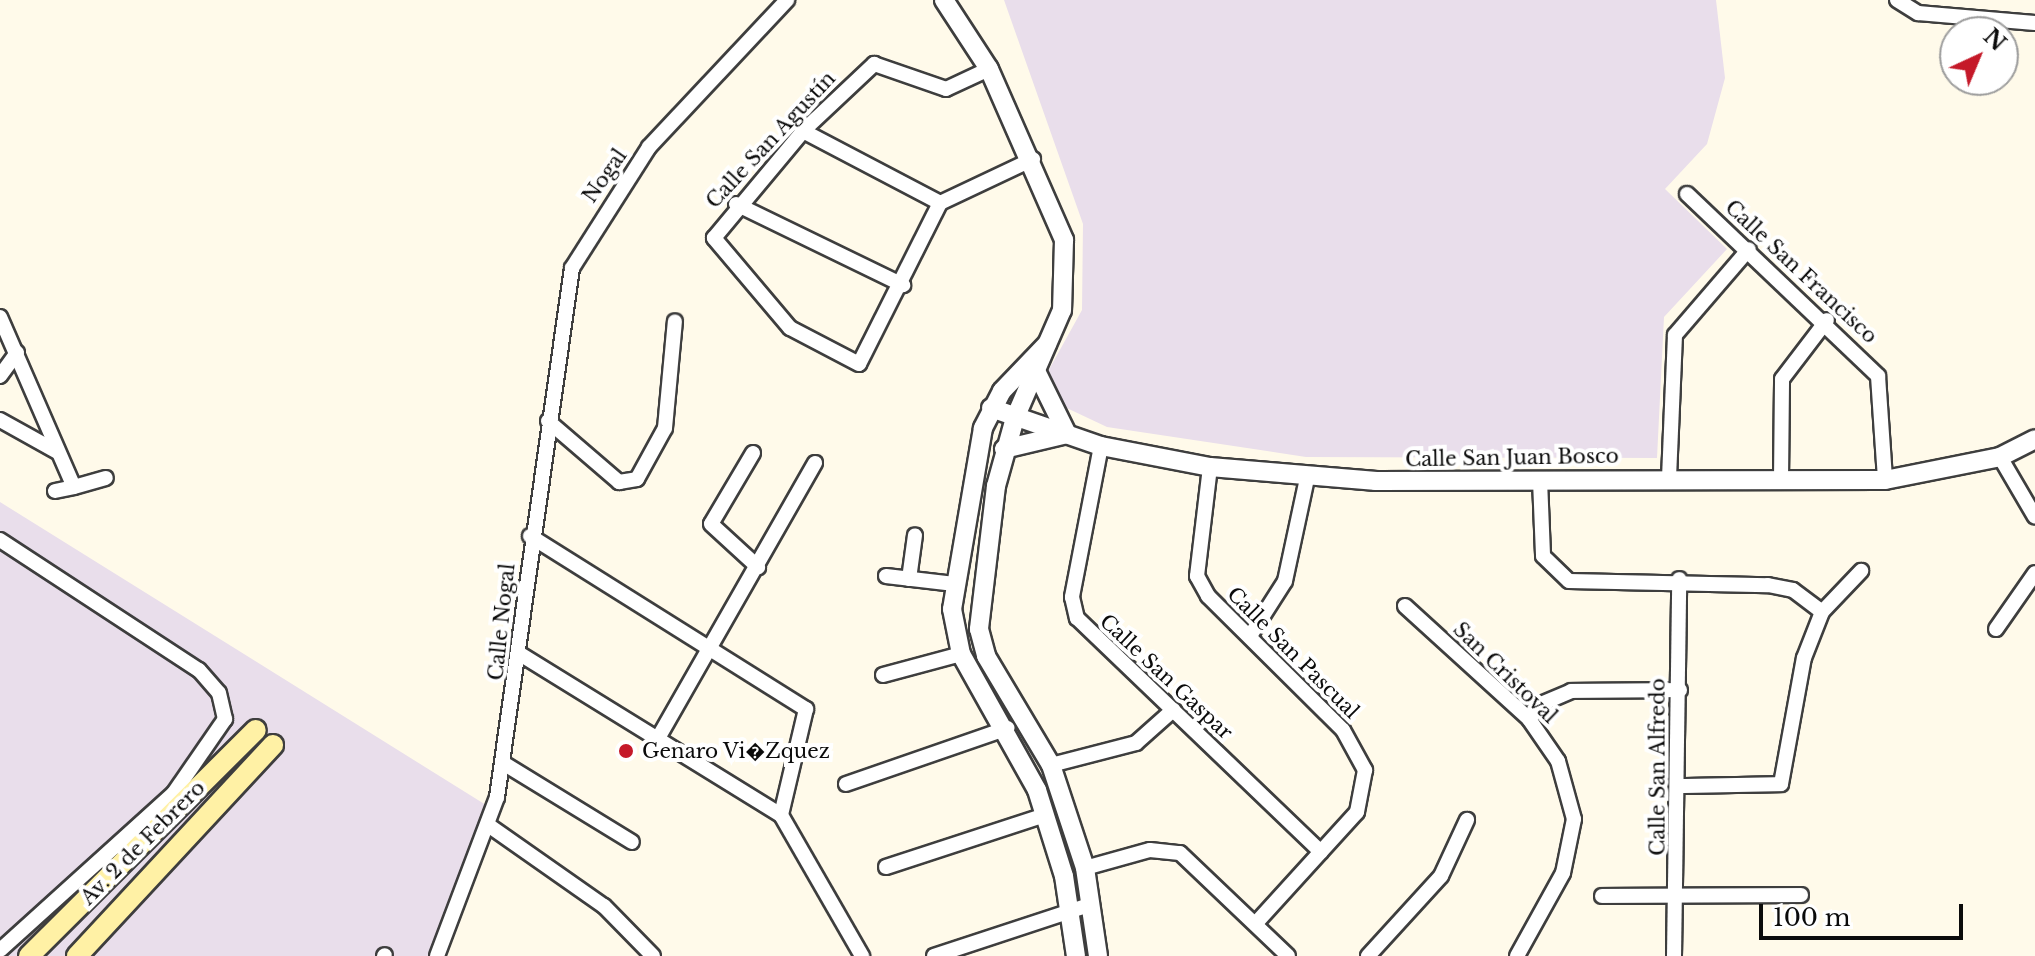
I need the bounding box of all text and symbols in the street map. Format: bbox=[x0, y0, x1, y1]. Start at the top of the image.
north arrow bbox=[1939, 16, 2019, 96]
text: N bbox=[1978, 23, 2011, 57]
street label: Calle San Agustín bbox=[701, 66, 841, 214]
street label: Nogal bbox=[578, 145, 632, 207]
street label: Calle San Francisco bbox=[1720, 195, 1882, 349]
street label: Calle San Juan Bosco bbox=[1405, 444, 1619, 472]
street label: Calle Nogal bbox=[484, 562, 520, 682]
street label: Calle San Pascual bbox=[1222, 582, 1364, 724]
street label: Calle San Gaspar bbox=[1095, 609, 1237, 745]
street label: San Cristoval bbox=[1448, 618, 1562, 728]
street label: Calle San Alfredo bbox=[1646, 678, 1670, 856]
place label: Genaro Vi�Zquez bbox=[642, 739, 831, 763]
marker: Genaro Vi�Zquez bbox=[617, 742, 635, 760]
street label: Av. 2 de Febrero bbox=[76, 776, 210, 910]
scale bar bbox=[1763, 888, 1967, 938]
text: 100 m bbox=[1773, 903, 1851, 932]

